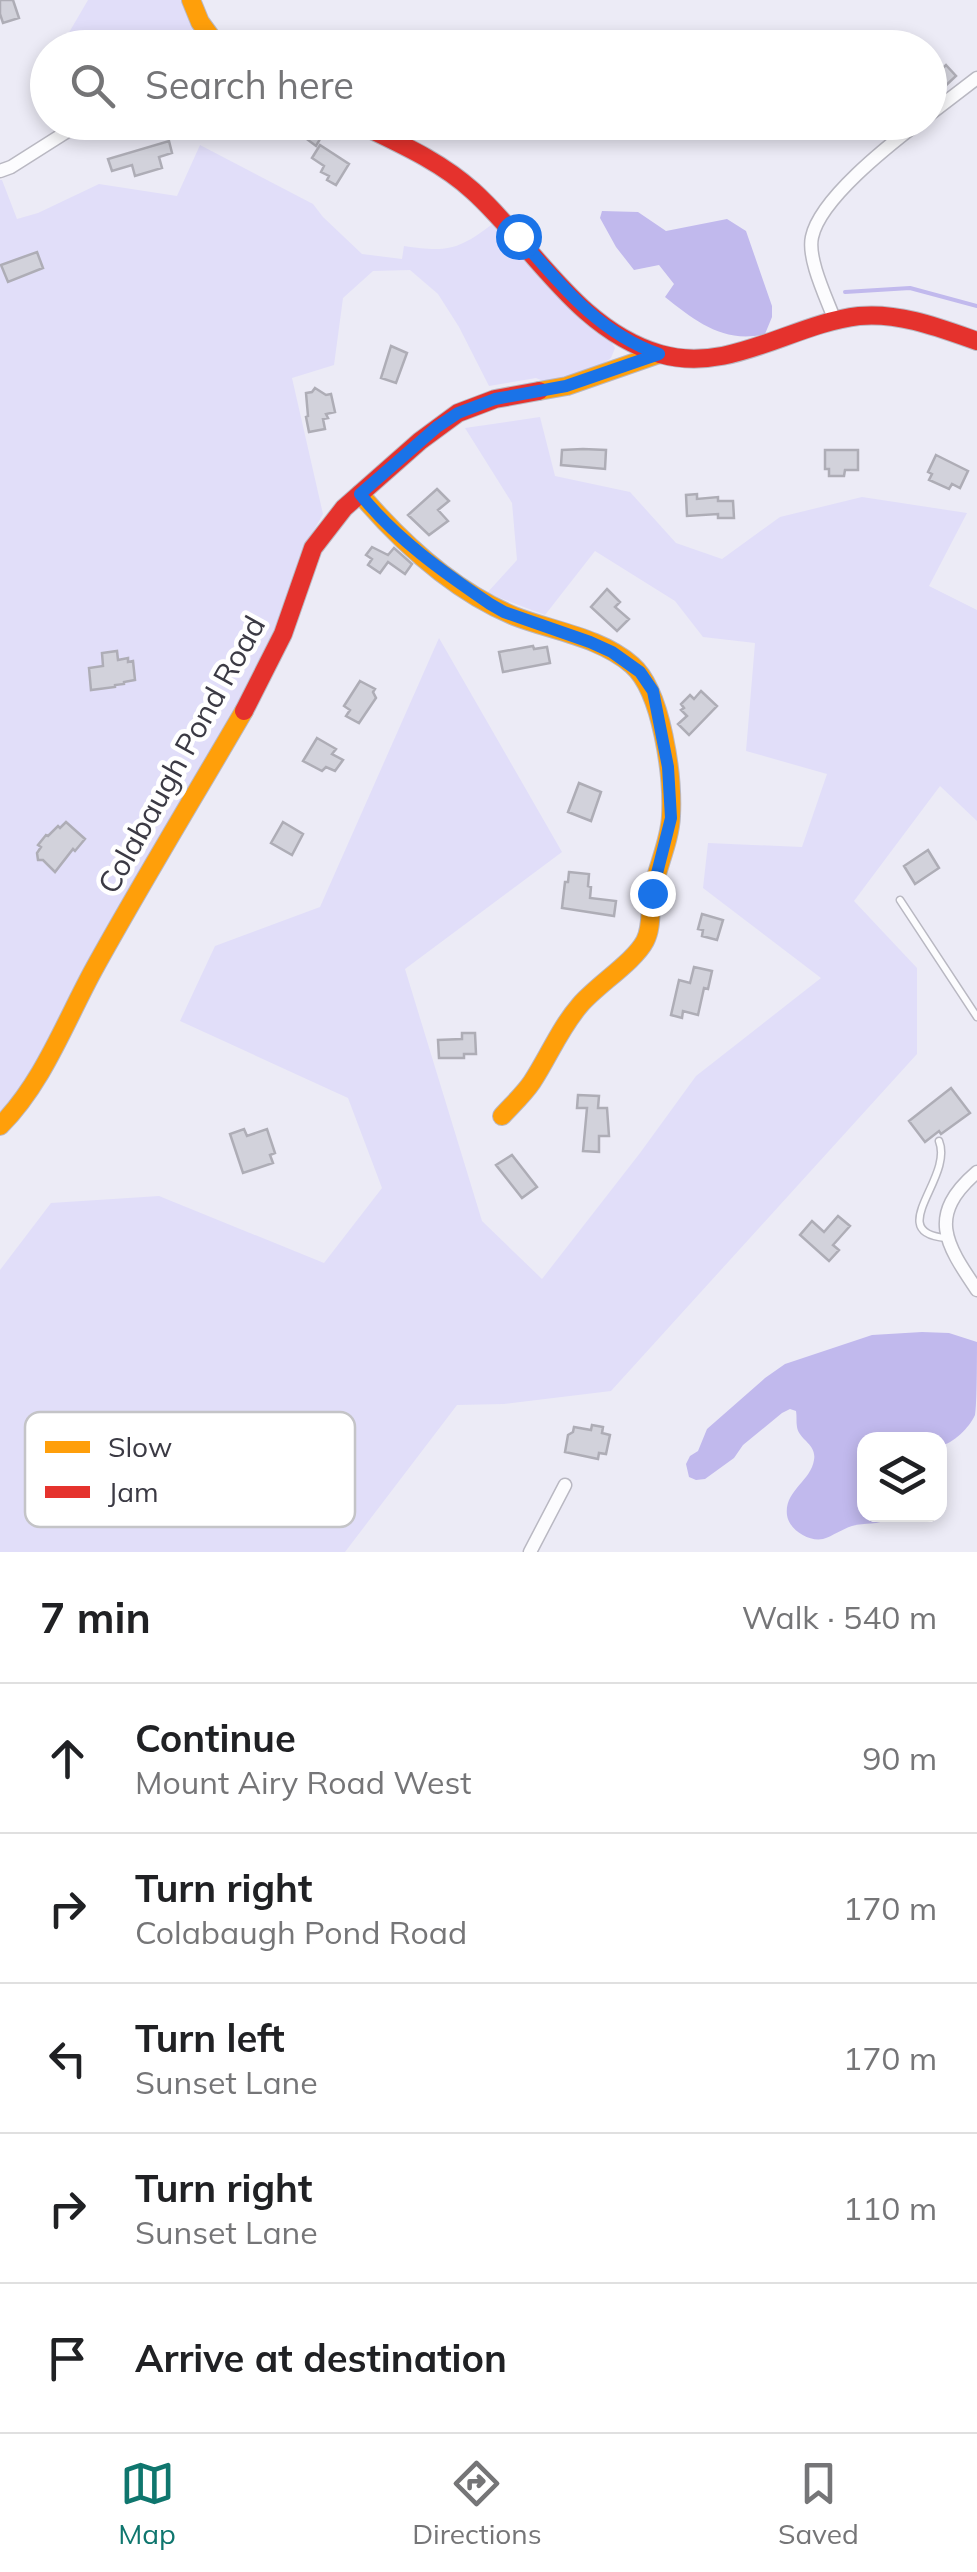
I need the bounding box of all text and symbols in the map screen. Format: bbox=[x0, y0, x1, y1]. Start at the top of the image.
search box bbox=[30, 30, 947, 140]
icon: search bbox=[65, 58, 120, 113]
text: Search here bbox=[145, 61, 354, 109]
route start bbox=[496, 214, 542, 260]
street label: Colabaugh Pond Road bbox=[89, 609, 273, 900]
route end bbox=[630, 871, 676, 917]
legend bbox=[25, 1412, 355, 1527]
text: Slow bbox=[108, 1429, 172, 1464]
map controls bbox=[857, 1432, 947, 1522]
button: layers bbox=[857, 1432, 947, 1522]
text: Jam bbox=[108, 1474, 159, 1509]
text: 7 min bbox=[40, 1591, 151, 1644]
text: Walk · 540 m bbox=[742, 1597, 937, 1637]
text: Continue bbox=[135, 1714, 296, 1762]
icon: ahead bbox=[40, 1731, 95, 1786]
text: 90 m bbox=[862, 1738, 937, 1778]
text: Mount Airy Road West bbox=[135, 1762, 471, 1802]
text: Turn right bbox=[135, 1864, 312, 1912]
icon: right bbox=[40, 1881, 95, 1936]
text: 170 m bbox=[843, 1888, 937, 1928]
text: Colabaugh Pond Road bbox=[135, 1912, 467, 1952]
text: Turn left bbox=[135, 2014, 285, 2062]
icon: left bbox=[40, 2031, 95, 2086]
text: 170 m bbox=[843, 2038, 937, 2078]
text: Sunset Lane bbox=[135, 2062, 318, 2102]
text: Turn right bbox=[135, 2164, 312, 2212]
icon: right bbox=[40, 2181, 95, 2236]
text: 110 m bbox=[843, 2188, 937, 2228]
text: Sunset Lane bbox=[135, 2212, 318, 2252]
icon: arrive bbox=[40, 2331, 95, 2386]
text: Arrive at destination bbox=[135, 2334, 507, 2382]
tab: Map bbox=[118, 2456, 176, 2551]
tab: Directions bbox=[412, 2456, 542, 2551]
tab: Saved bbox=[778, 2456, 859, 2551]

